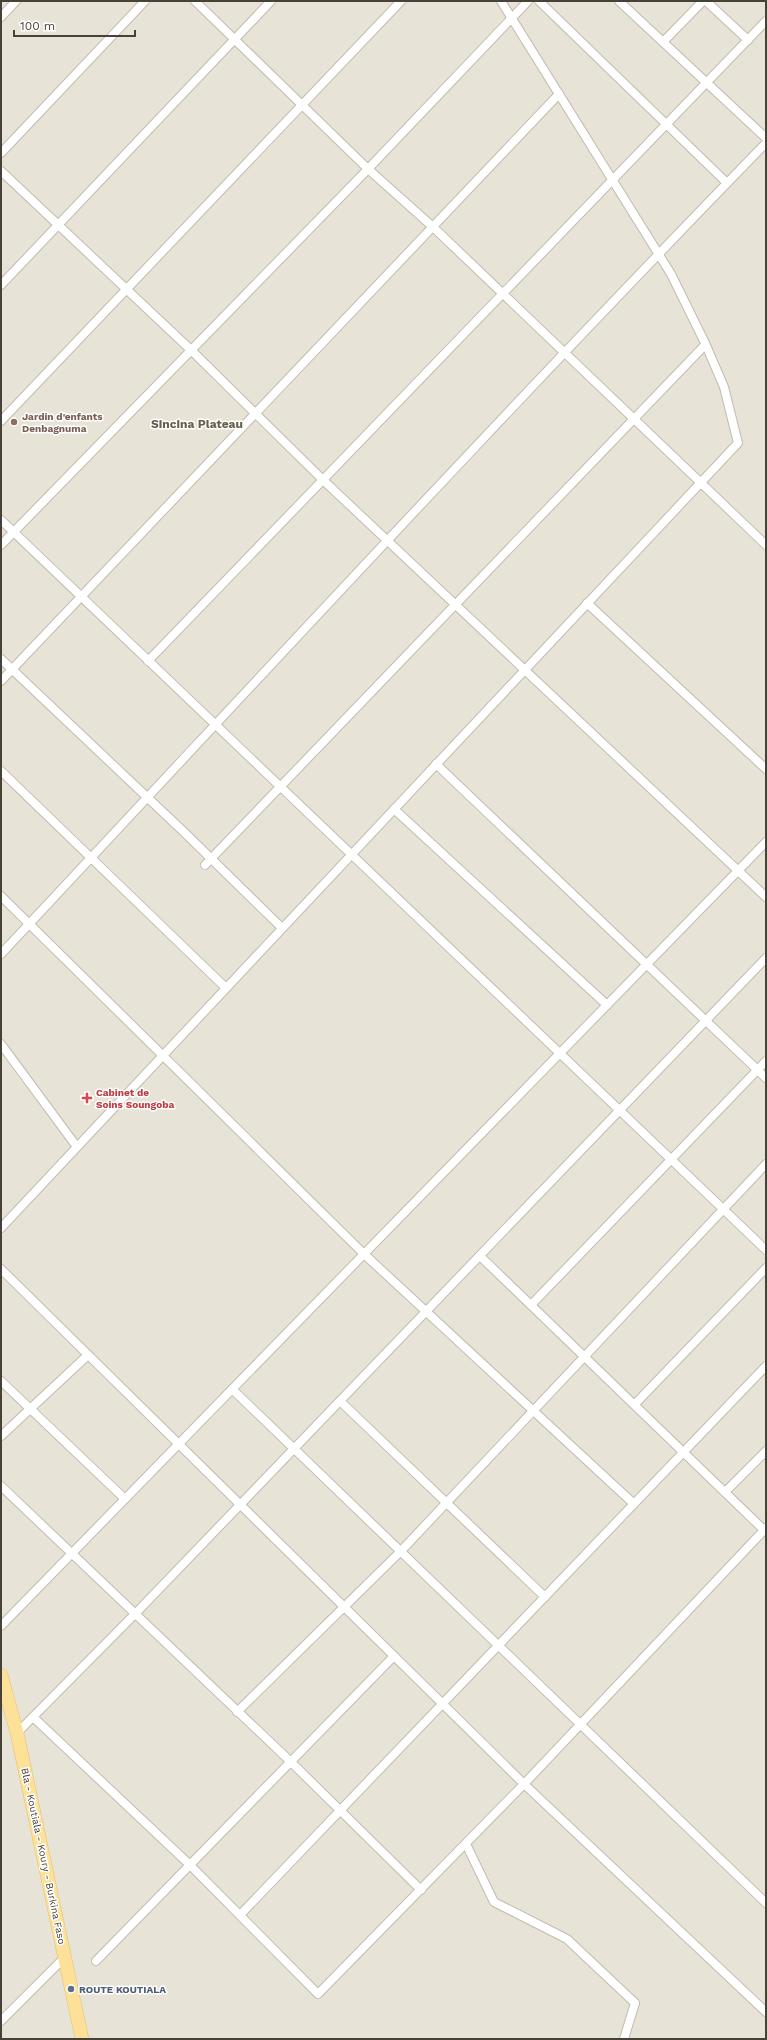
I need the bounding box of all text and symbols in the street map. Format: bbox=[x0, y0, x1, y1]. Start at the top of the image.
scale bar bbox=[14, 12, 135, 38]
text: 100 m bbox=[20, 19, 55, 33]
place label: Jardin d'enfants Denbagnuma bbox=[22, 411, 103, 434]
marker: Jardin d'enfants Denbagnuma bbox=[9, 417, 19, 427]
district label: Sincina Plateau bbox=[151, 417, 243, 431]
place label: Cabinet de Soins Soungoba bbox=[96, 1087, 174, 1110]
marker: Cabinet de Soins Soungoba bbox=[81, 1092, 93, 1104]
street label: Bla - Koutiala - Koury - Burkina Faso bbox=[19, 1767, 68, 1945]
marker: ROUTE KOUTIALA bbox=[66, 1984, 76, 1994]
place label: ROUTE KOUTIALA bbox=[79, 1984, 166, 1995]

